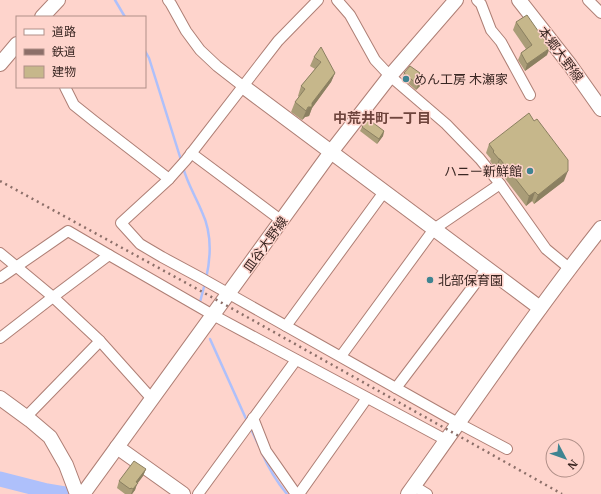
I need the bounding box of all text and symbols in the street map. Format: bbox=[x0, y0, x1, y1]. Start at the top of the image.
legend bbox=[16, 16, 146, 88]
street label: 本郷大野線 bbox=[534, 23, 587, 85]
text: 道路 bbox=[52, 24, 76, 39]
text: 鉄道 bbox=[52, 44, 76, 59]
text: 建物 bbox=[52, 64, 76, 79]
place label: めん工房 木瀬家 bbox=[414, 71, 508, 88]
marker: めん工房 木瀬家 bbox=[401, 74, 411, 84]
district label: 中荒井町一丁目 bbox=[333, 109, 431, 127]
place label: ハニー新鮮館 bbox=[444, 163, 522, 180]
marker: ハニー新鮮館 bbox=[525, 166, 535, 176]
street label: 皿谷大野線 bbox=[239, 213, 291, 276]
place label: 北部保育園 bbox=[438, 272, 503, 289]
marker: 北部保育園 bbox=[425, 275, 435, 285]
north arrow bbox=[545, 438, 585, 478]
text: N bbox=[564, 457, 581, 473]

